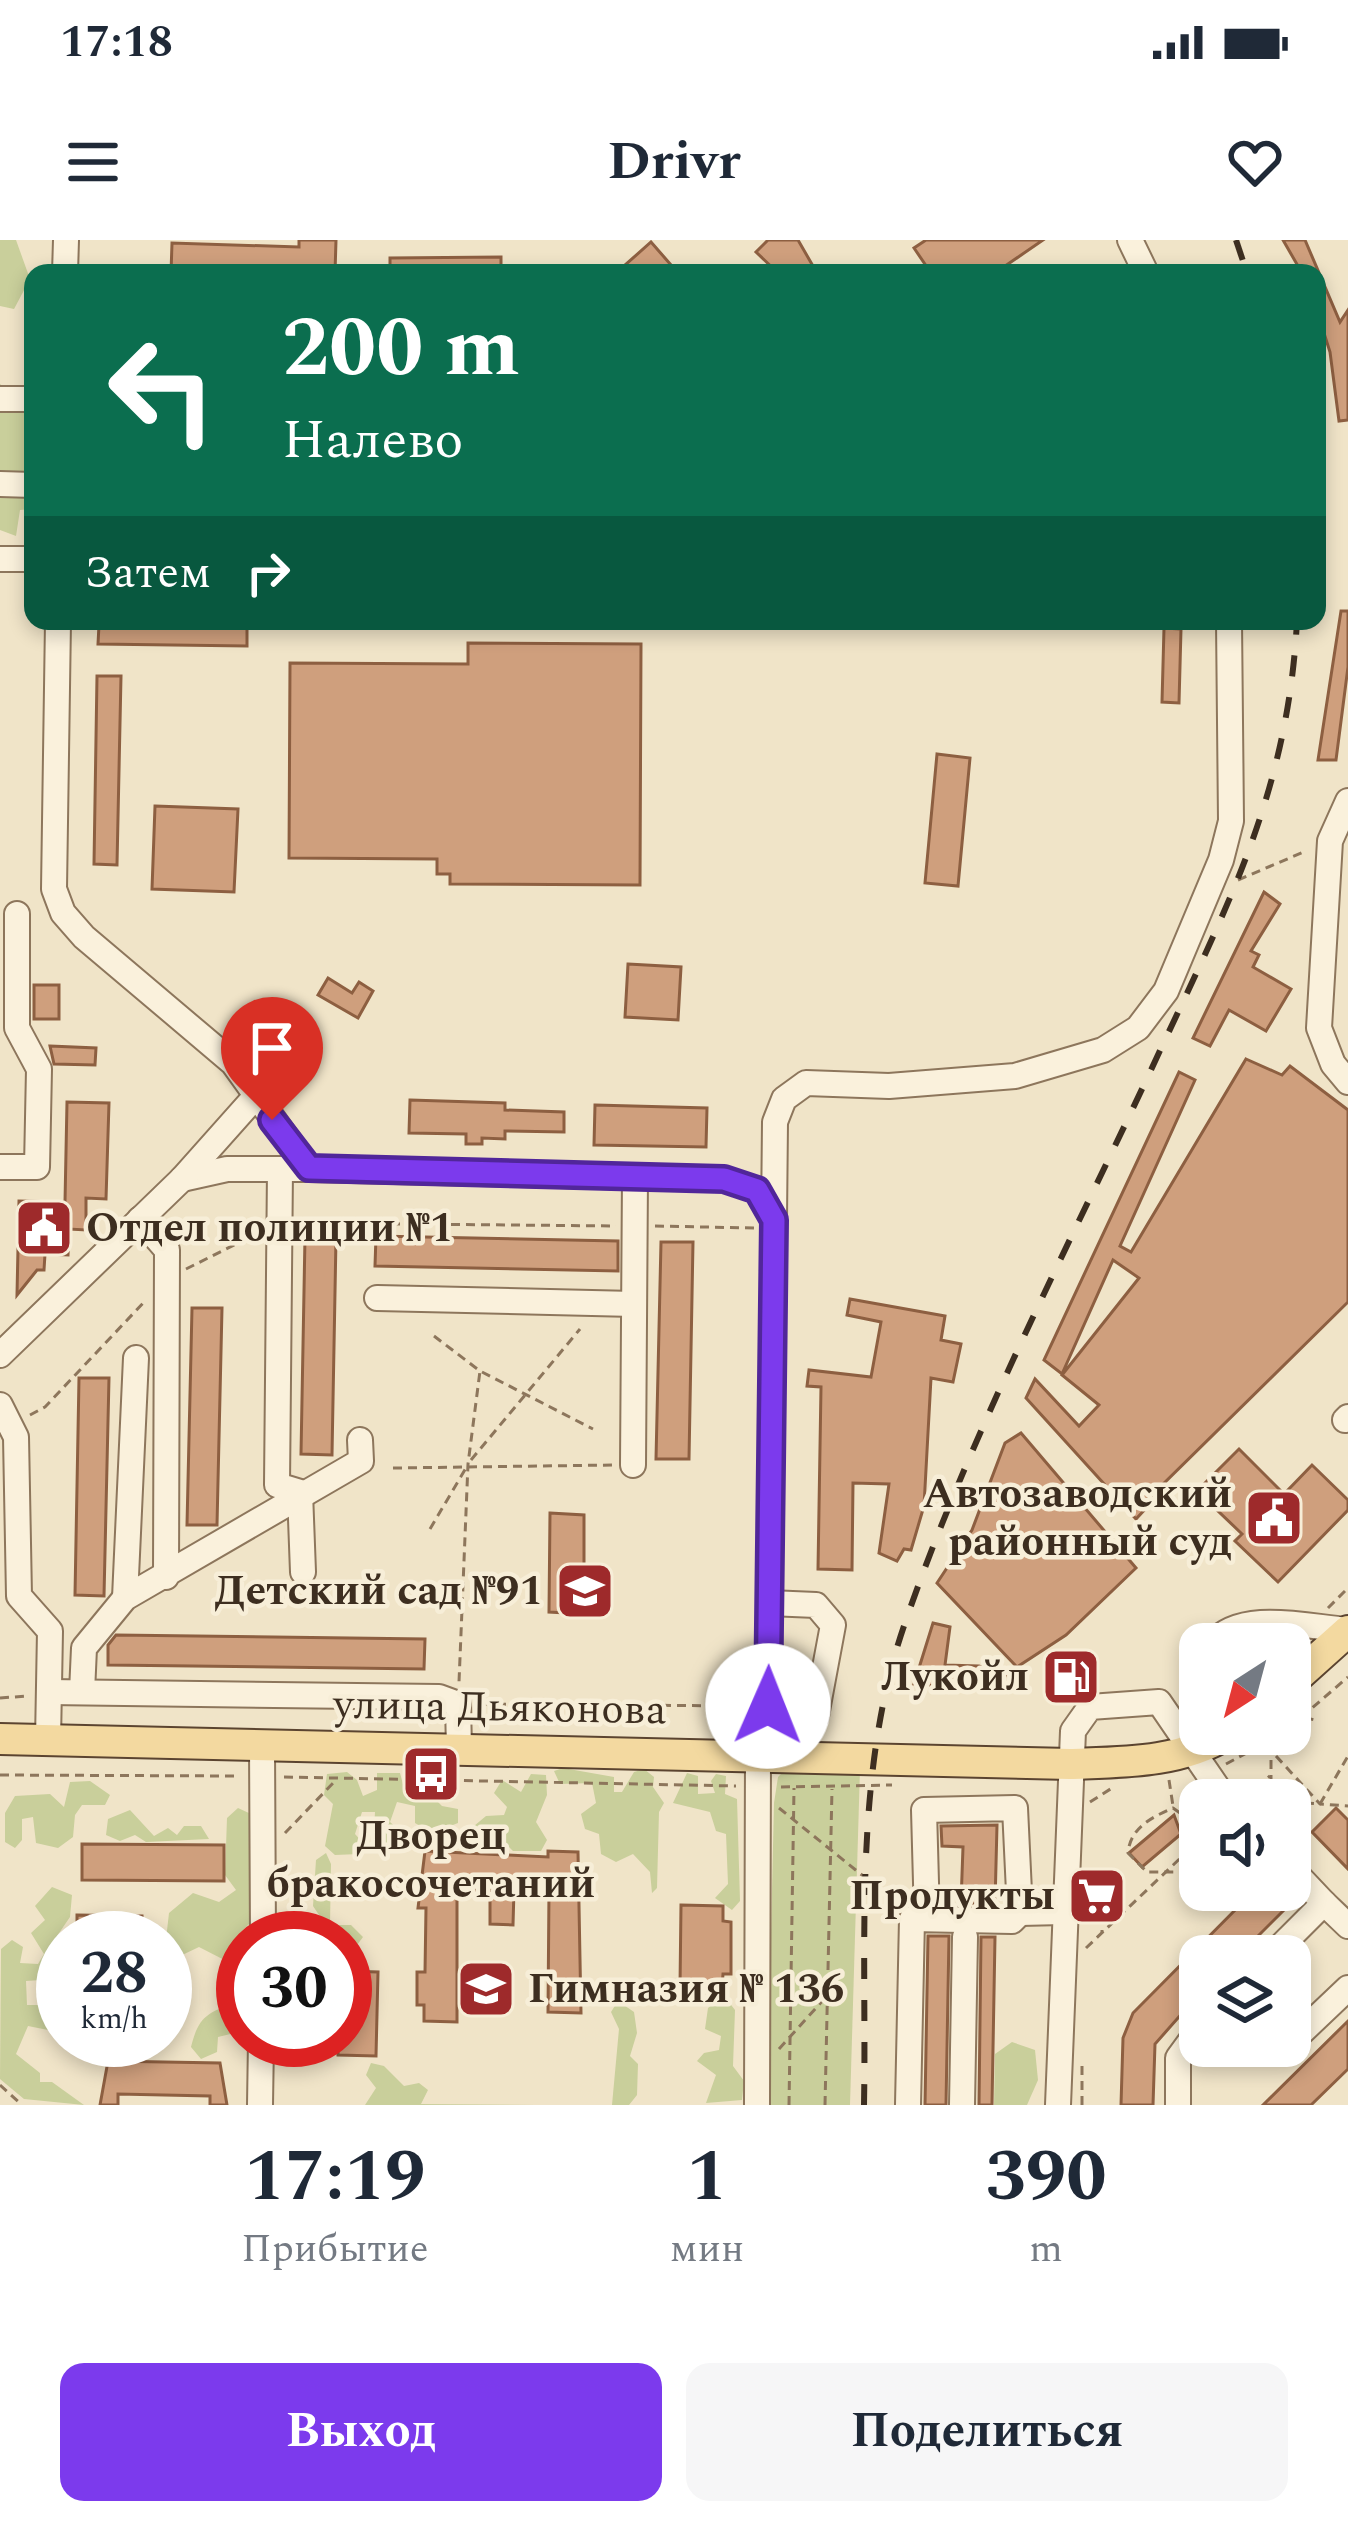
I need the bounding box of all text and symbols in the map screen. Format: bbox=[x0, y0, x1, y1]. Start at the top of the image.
text: 17:18 bbox=[60, 8, 173, 77]
text: Drivr bbox=[607, 121, 741, 203]
icon: menu bbox=[60, 129, 126, 195]
icon: heart bbox=[1222, 129, 1288, 195]
text: 200 m bbox=[282, 285, 520, 413]
icon: left bbox=[84, 312, 240, 468]
text: Налево bbox=[282, 400, 463, 482]
text: Затем bbox=[84, 539, 211, 608]
icon: right bbox=[235, 540, 301, 606]
pin bbox=[221, 997, 323, 1120]
icon: arrive bbox=[239, 1015, 305, 1081]
public building icon: Отдел полиции №1 bbox=[13, 1197, 75, 1259]
place label: Отдел полиции №1 bbox=[86, 1197, 453, 1260]
place label: Автозаводский районный суд bbox=[923, 1463, 1232, 1574]
public building icon: Автозаводский районный суд bbox=[1243, 1487, 1305, 1549]
place label: Детский сад №91 bbox=[215, 1560, 543, 1623]
school or university icon: Детский сад №91 bbox=[554, 1560, 616, 1622]
north arrow bbox=[1179, 1623, 1311, 1755]
map controls bbox=[1179, 1623, 1311, 2067]
position arrow bbox=[705, 1643, 831, 1769]
place label: Лукойл bbox=[881, 1646, 1029, 1709]
fuel station icon: Лукойл bbox=[1040, 1646, 1102, 1708]
street label: улица Дьяконова bbox=[332, 1674, 668, 1742]
bus stop icon: Дворец бракосочетаний bbox=[400, 1743, 462, 1805]
button: sound bbox=[1179, 1779, 1311, 1911]
place label: Дворец бракосочетаний bbox=[267, 1805, 595, 1916]
place label: Продукты bbox=[850, 1865, 1055, 1928]
supermarket icon: Продукты bbox=[1066, 1865, 1128, 1927]
speed limit sign: 30 bbox=[216, 1911, 372, 2067]
text: 28 bbox=[80, 1928, 148, 2020]
button: layers bbox=[1179, 1935, 1311, 2067]
school or university icon: Гимназия № 136 bbox=[455, 1958, 517, 2020]
place label: Гимназия № 136 bbox=[528, 1958, 844, 2021]
text: km/h bbox=[80, 1996, 148, 2042]
text: 17:19 bbox=[245, 2123, 425, 2232]
text: 1 bbox=[687, 2123, 727, 2232]
text: 390 bbox=[985, 2123, 1107, 2232]
text: Прибытие bbox=[241, 2220, 429, 2279]
text: мин bbox=[670, 2220, 744, 2279]
text: m bbox=[1029, 2220, 1063, 2279]
button: Выход bbox=[60, 2363, 662, 2501]
button: Поделиться bbox=[686, 2363, 1288, 2501]

